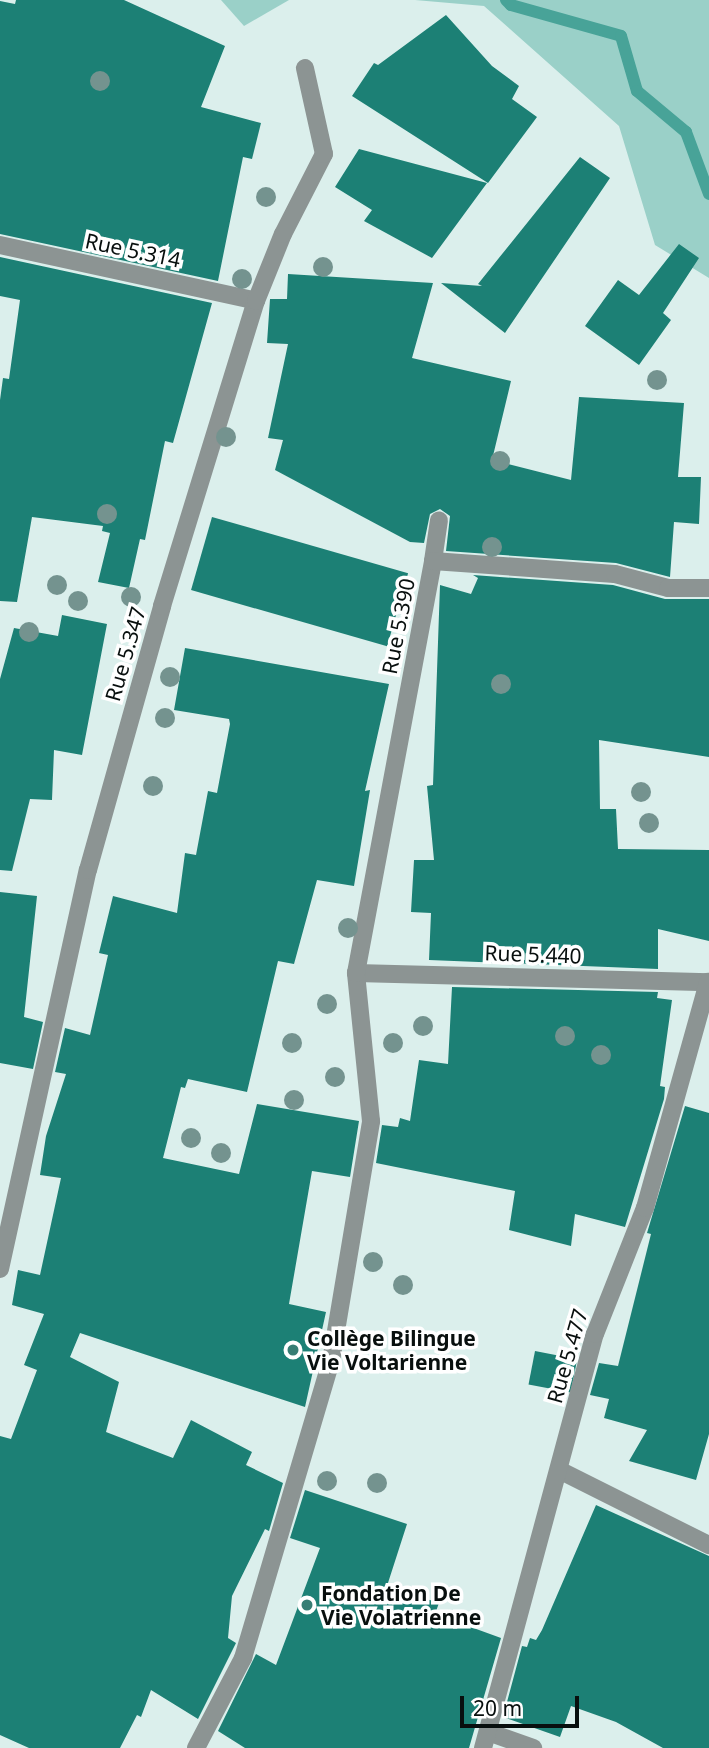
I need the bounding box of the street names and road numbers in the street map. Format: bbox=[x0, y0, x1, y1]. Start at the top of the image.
street label: Rue 5.314 bbox=[83, 228, 183, 272]
street label: Rue 5.390 bbox=[376, 576, 420, 676]
street label: Rue 5.347 bbox=[100, 604, 150, 704]
street label: Rue 5.440 bbox=[484, 940, 582, 968]
street label: Rue 5.477 bbox=[542, 1306, 592, 1406]

